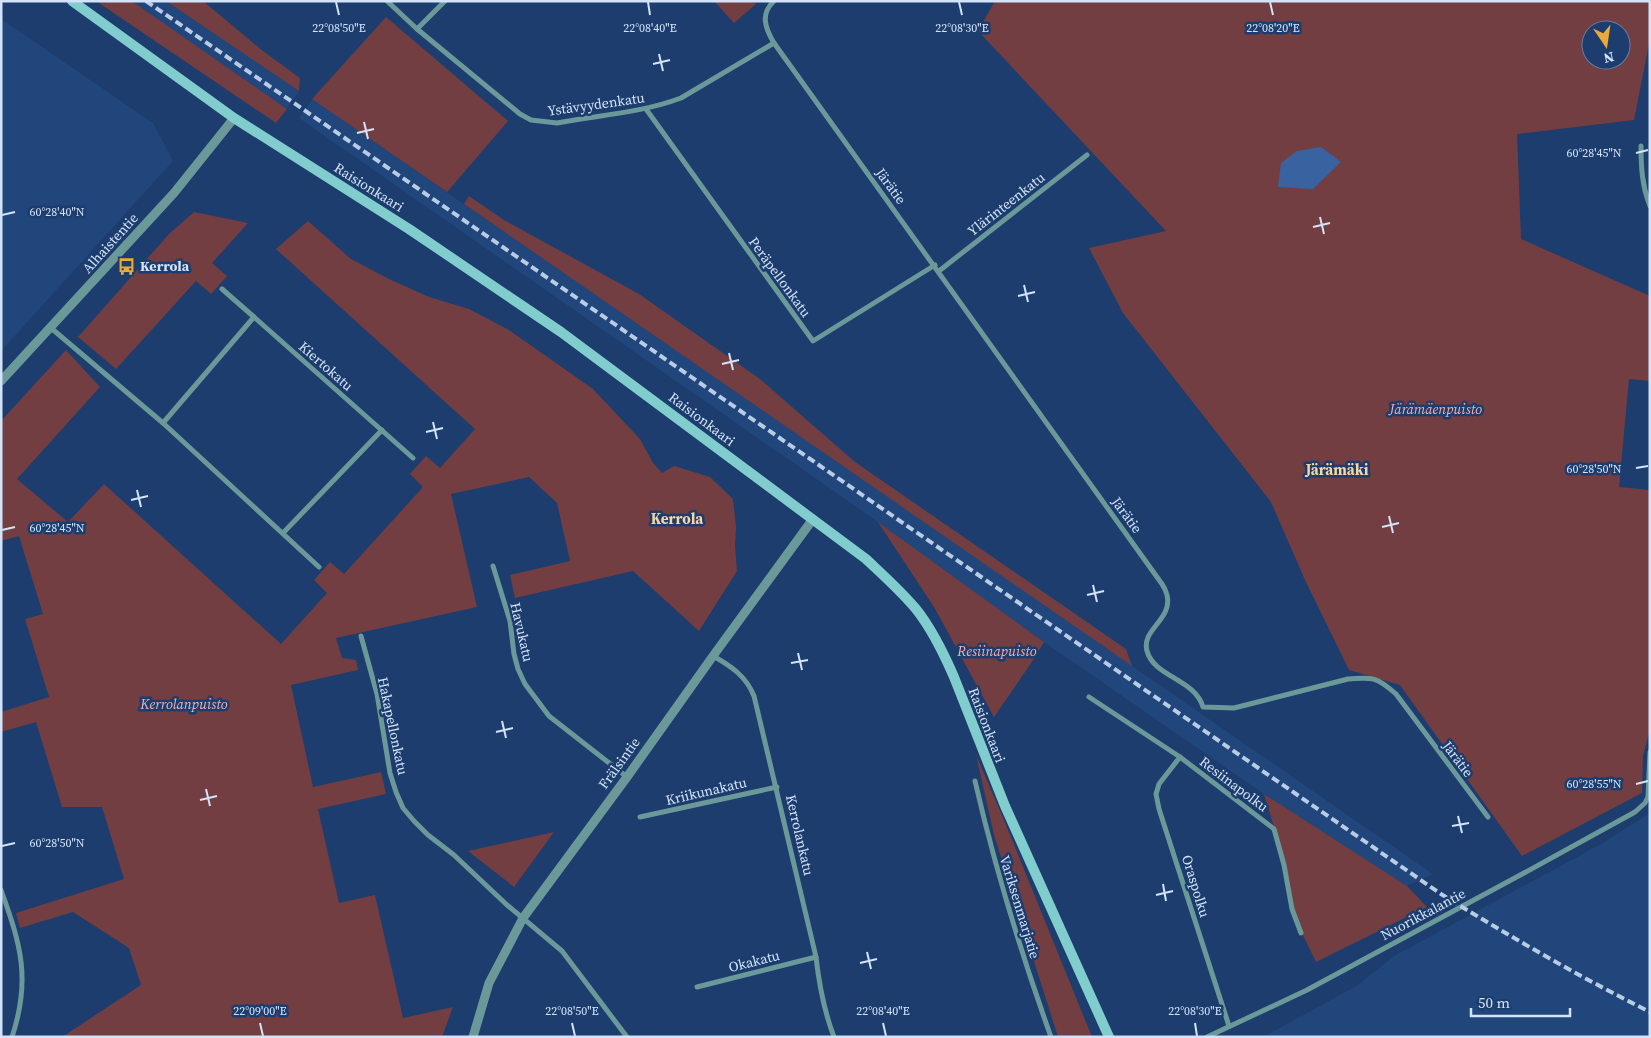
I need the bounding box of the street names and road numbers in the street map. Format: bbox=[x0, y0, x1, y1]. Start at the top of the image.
street label: Ystävyydenkatu bbox=[546, 87, 646, 121]
street label: Raisionkaari bbox=[330, 158, 408, 216]
street label: Järätie bbox=[870, 163, 911, 208]
street label: Ylärinteenkatu bbox=[963, 167, 1049, 241]
street label: Alhaistentie bbox=[77, 208, 143, 278]
street label: Peräpellonkatu bbox=[744, 233, 816, 321]
street label: Kiertokatu bbox=[294, 337, 358, 395]
street label: Raisionkaari bbox=[665, 387, 739, 451]
street label: Järätie bbox=[1106, 492, 1147, 537]
street label: Havukatu bbox=[505, 600, 539, 664]
street label: Hakapellonkatu bbox=[373, 675, 413, 777]
street label: Raisionkaari bbox=[964, 685, 1010, 765]
street label: Frälsintie bbox=[593, 733, 645, 793]
street label: Järätie bbox=[1437, 736, 1478, 781]
street label: Resiinapolku bbox=[1195, 751, 1273, 817]
street label: Kriikunakatu bbox=[664, 772, 748, 810]
street label: Kerrolankatu bbox=[781, 793, 819, 877]
street label: Oraspolku bbox=[1177, 852, 1215, 920]
street label: Variksenmarjatie bbox=[995, 853, 1045, 961]
street label: Nuorikkalantie bbox=[1377, 883, 1469, 945]
street label: Okakatu bbox=[726, 945, 782, 977]

